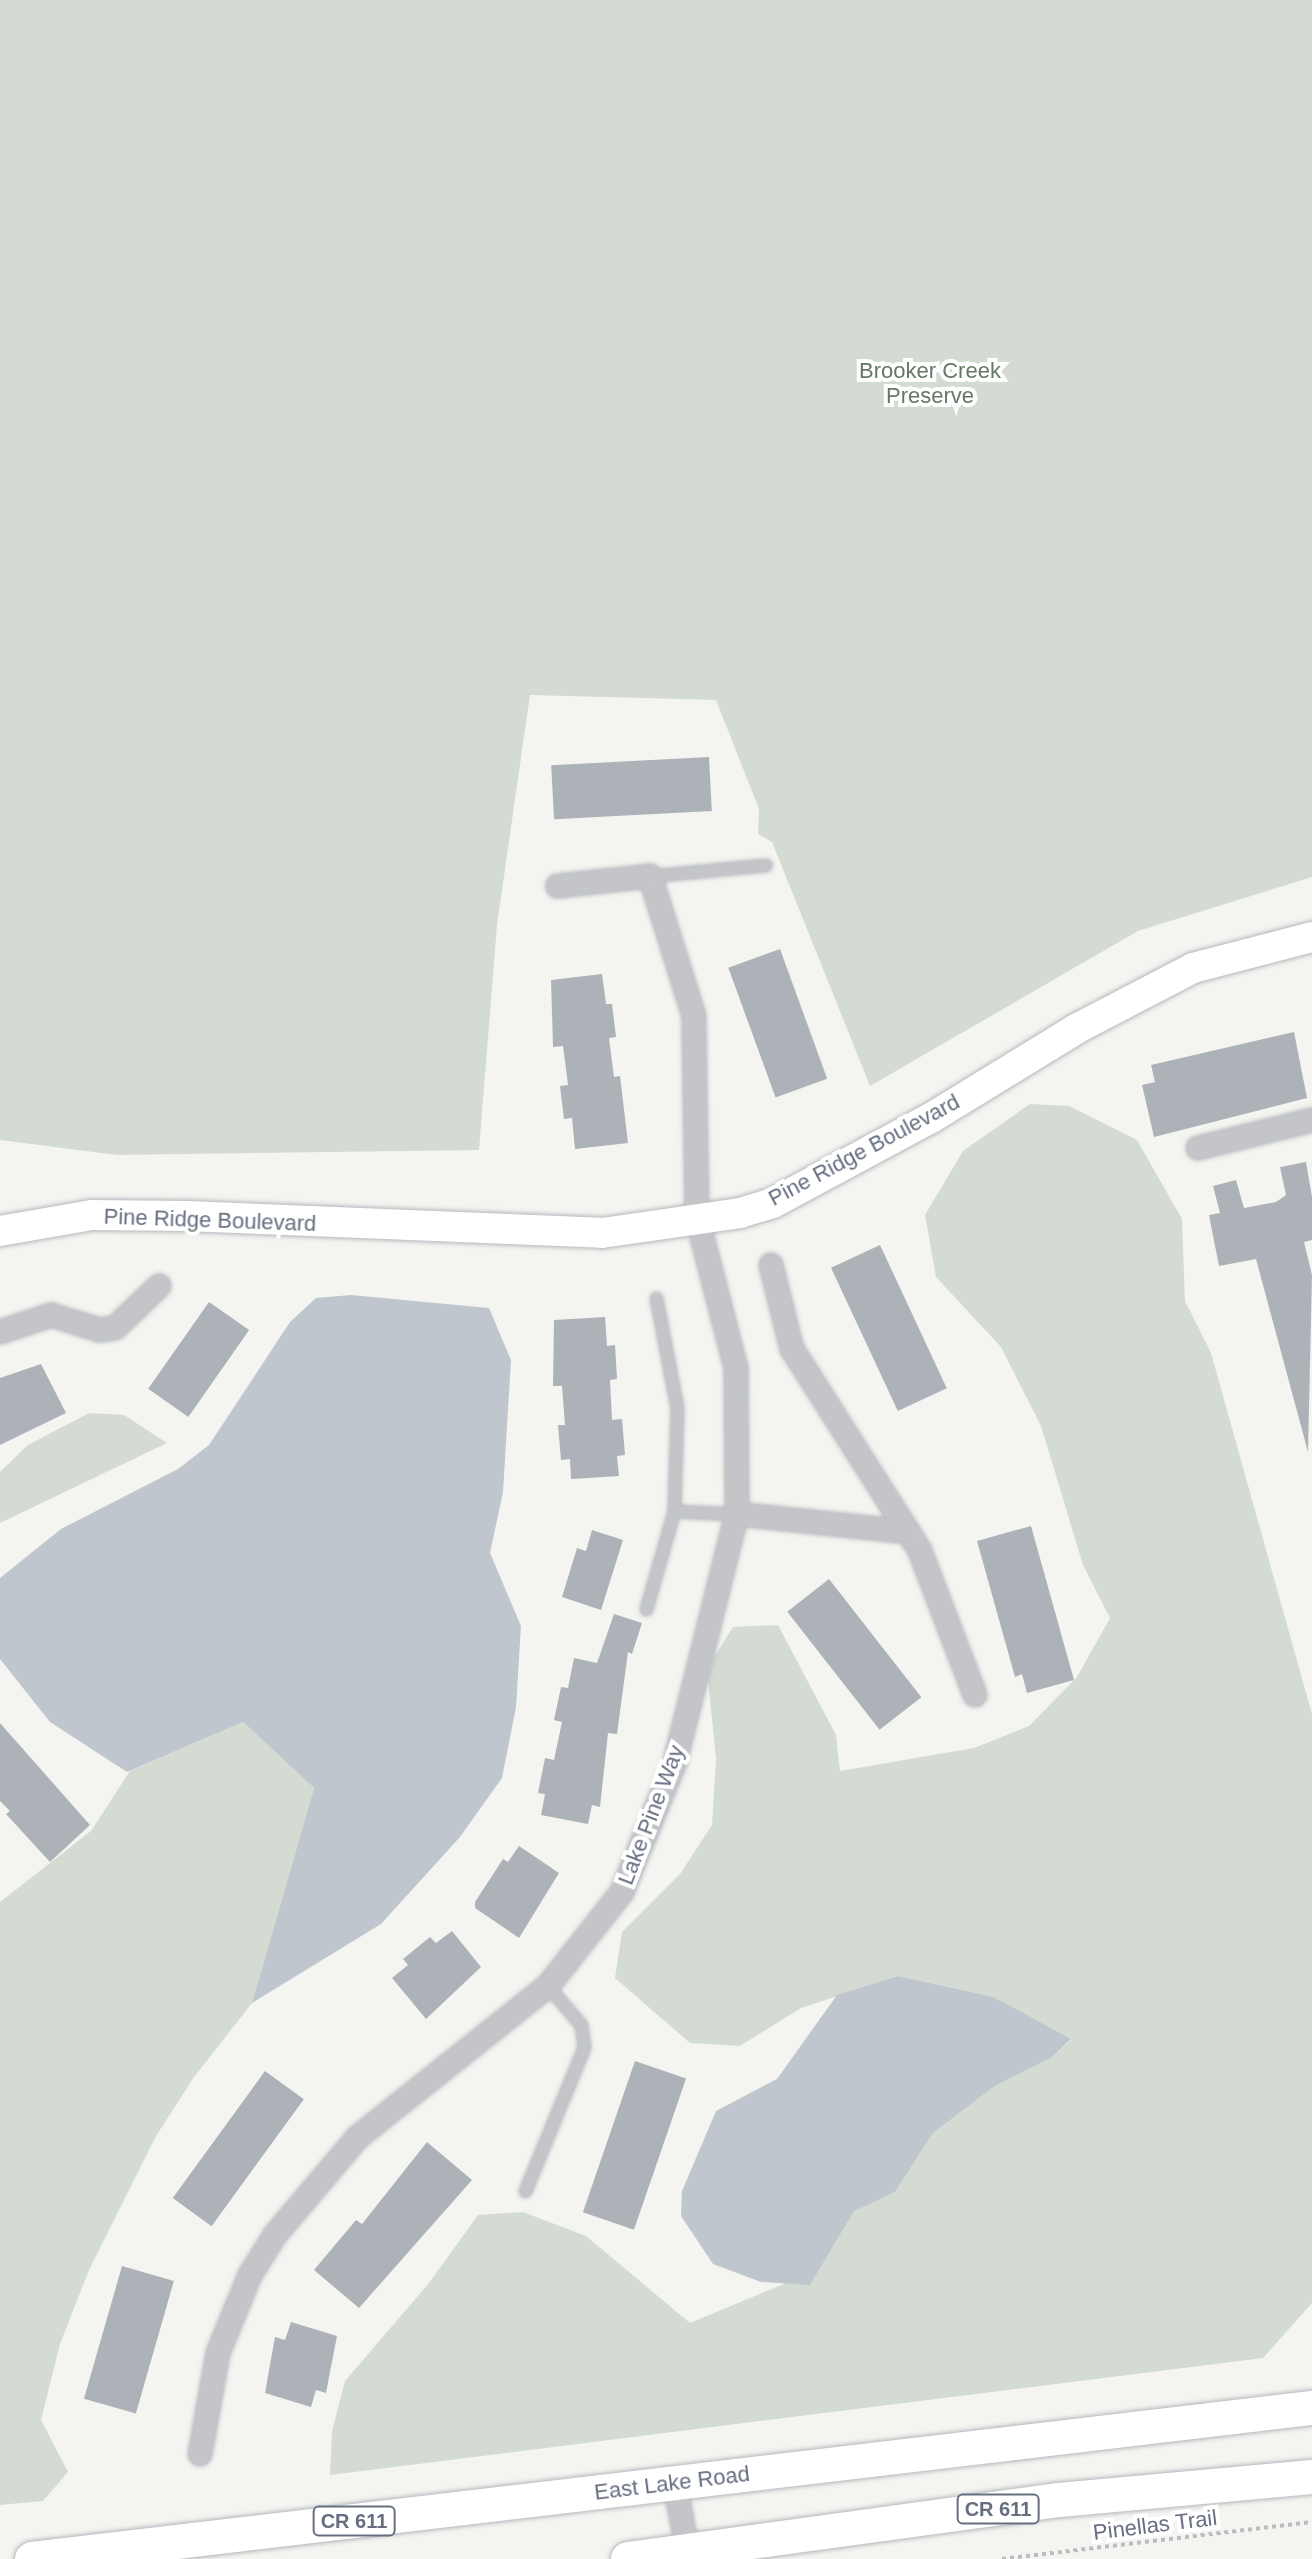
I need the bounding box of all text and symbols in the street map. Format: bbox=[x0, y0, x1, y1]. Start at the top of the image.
park label: Brooker Creek Preserve bbox=[859, 357, 1001, 408]
street label: Pine Ridge Boulevard bbox=[764, 1088, 964, 1212]
street label: Pine Ridge Boulevard bbox=[103, 1203, 317, 1237]
street label: Lake Pine Way bbox=[612, 1742, 690, 1888]
street label: East Lake Road bbox=[593, 2460, 751, 2506]
road number: CR 611 bbox=[956, 2493, 1040, 2525]
street label: Pinellas Trail bbox=[1091, 2504, 1219, 2546]
road number: CR 611 bbox=[312, 2505, 396, 2537]

